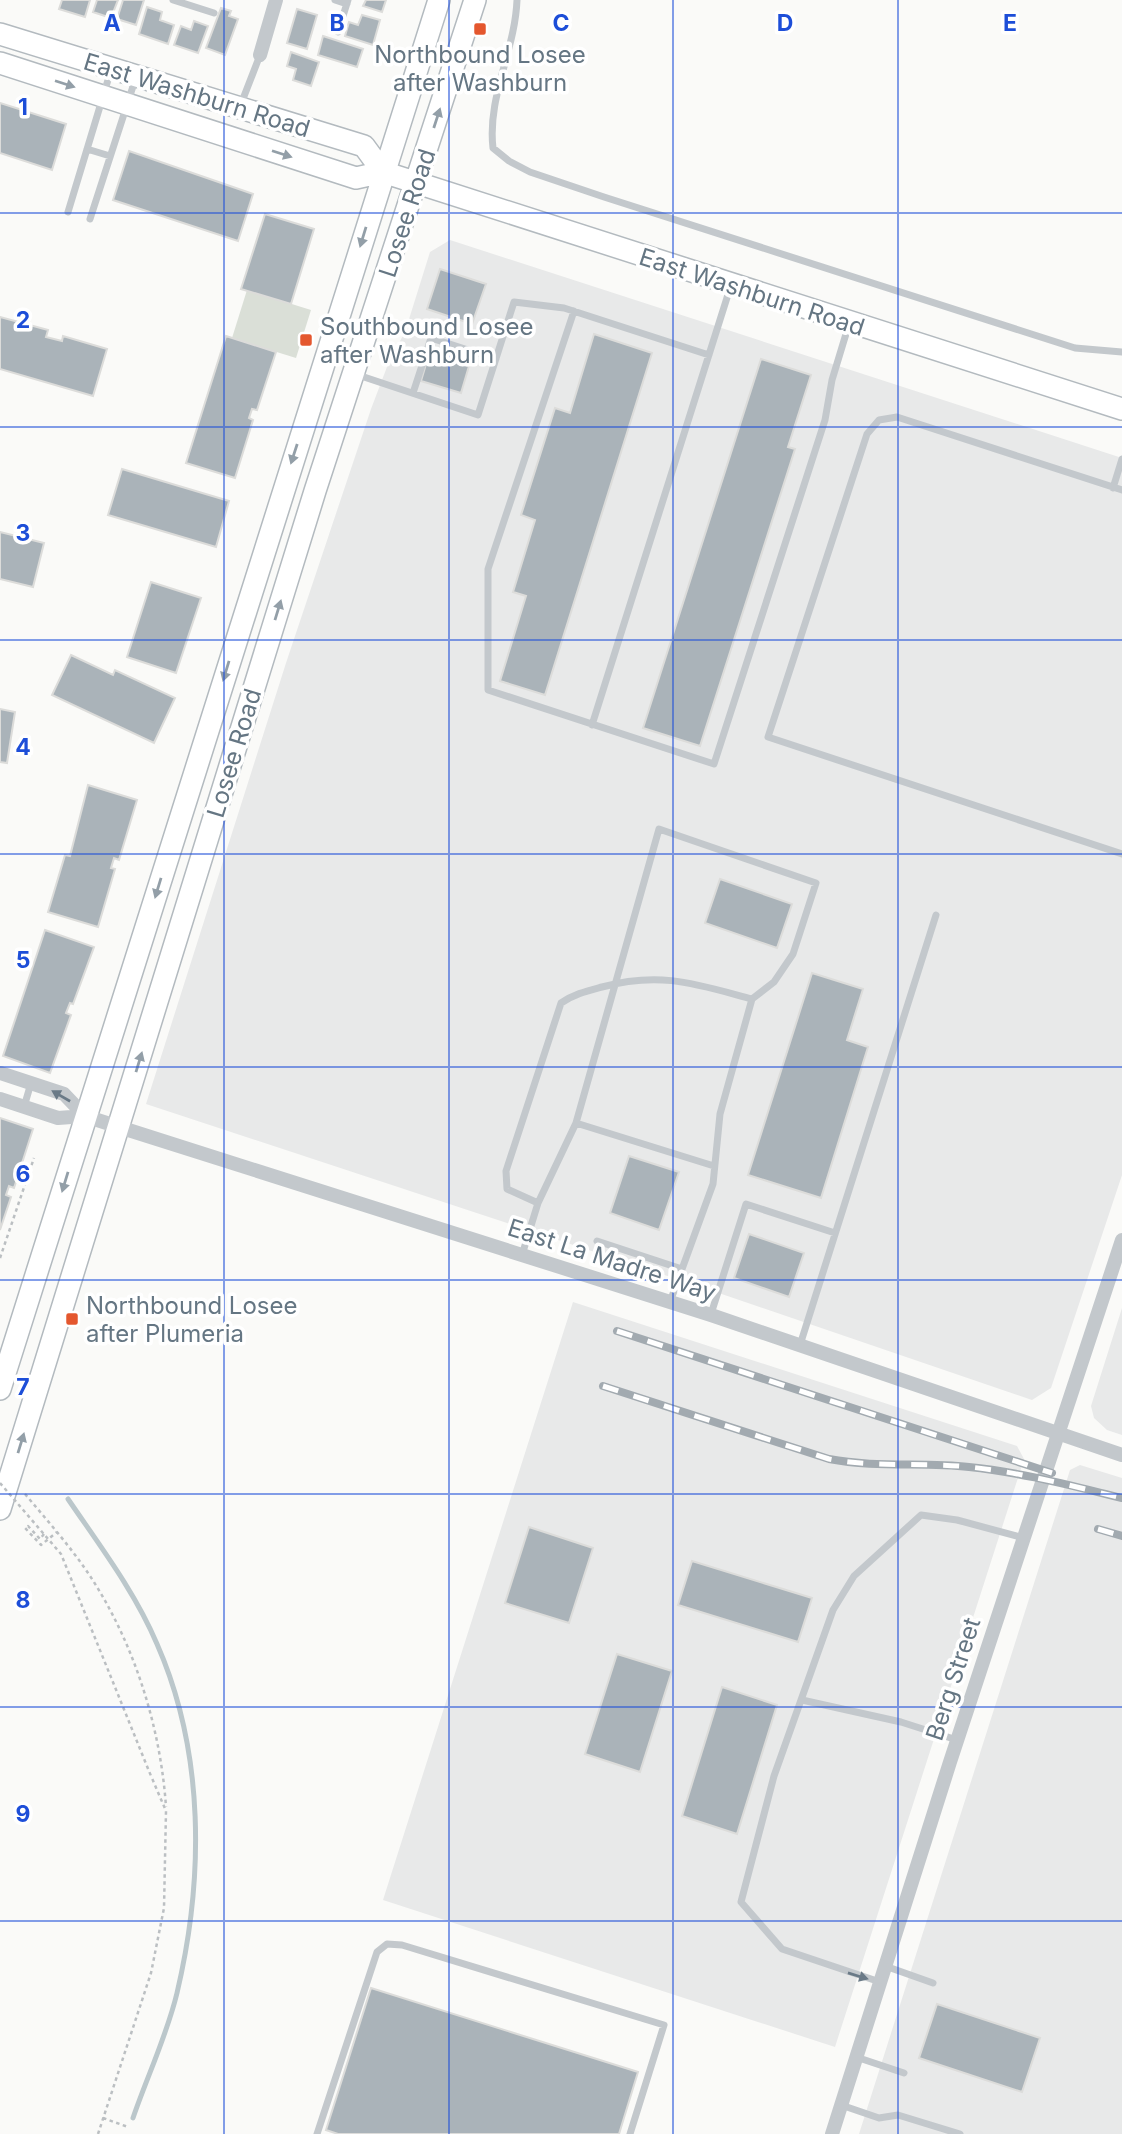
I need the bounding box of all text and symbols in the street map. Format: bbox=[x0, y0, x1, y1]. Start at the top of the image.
text: A bbox=[103, 9, 121, 37]
text: B bbox=[329, 9, 345, 37]
text: C bbox=[552, 9, 570, 37]
text: D bbox=[777, 9, 793, 37]
text: E bbox=[1003, 9, 1017, 37]
marker: Northbound Losee after Washburn bbox=[472, 21, 488, 37]
place label: Northbound Losee after Washburn bbox=[374, 40, 586, 97]
street label: East Washburn Road bbox=[80, 47, 314, 143]
one-way arrow bbox=[55, 79, 76, 90]
text: 1 bbox=[18, 93, 28, 121]
one-way arrow bbox=[433, 108, 443, 129]
street label: Losee Road bbox=[373, 145, 441, 281]
one-way arrow bbox=[271, 149, 292, 159]
one-way arrow bbox=[357, 227, 367, 248]
street label: East Washburn Road bbox=[636, 242, 868, 342]
text: 2 bbox=[16, 306, 30, 334]
place label: Southbound Losee after Washburn bbox=[320, 312, 534, 369]
marker: Southbound Losee after Washburn bbox=[298, 332, 314, 348]
one-way arrow bbox=[289, 444, 299, 465]
text: 3 bbox=[16, 519, 30, 547]
one-way arrow bbox=[273, 599, 284, 620]
one-way arrow bbox=[220, 661, 231, 682]
street label: Losee Road bbox=[201, 685, 267, 821]
text: 4 bbox=[15, 733, 31, 761]
one-way arrow bbox=[152, 878, 162, 899]
text: 5 bbox=[16, 946, 30, 974]
one-way arrow bbox=[135, 1051, 145, 1072]
one-way arrow bbox=[51, 1090, 71, 1103]
text: 6 bbox=[16, 1160, 30, 1188]
one-way arrow bbox=[59, 1171, 70, 1192]
street label: East La Madre Way bbox=[504, 1213, 720, 1307]
place label: Northbound Losee after Plumeria bbox=[86, 1291, 297, 1348]
marker: Northbound Losee after Plumeria bbox=[64, 1311, 80, 1327]
text: 7 bbox=[16, 1373, 30, 1401]
one-way arrow bbox=[16, 1433, 26, 1454]
text: 8 bbox=[16, 1586, 30, 1614]
street label: Berg Street bbox=[920, 1614, 987, 1744]
text: 9 bbox=[16, 1800, 30, 1828]
one-way arrow bbox=[848, 1971, 869, 1981]

